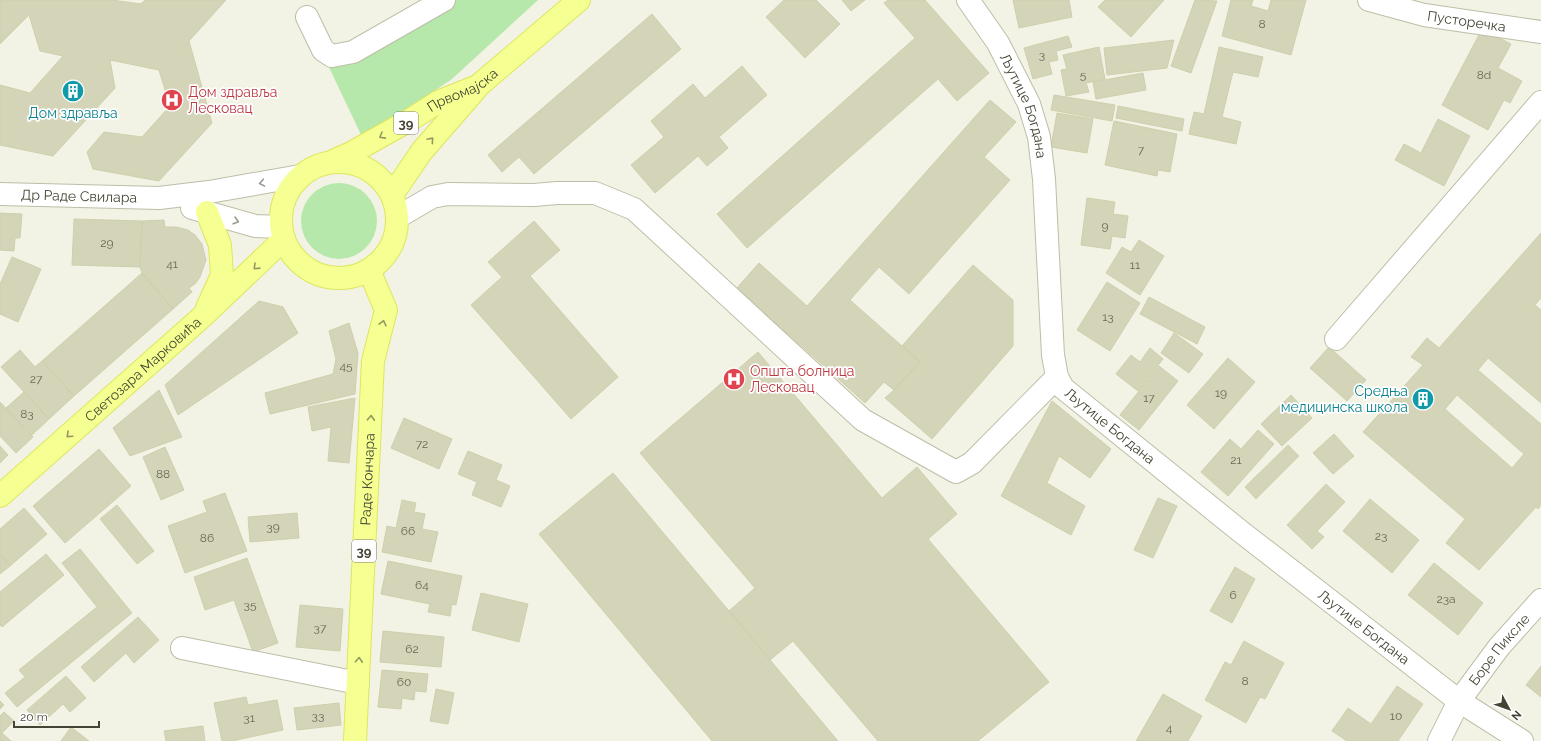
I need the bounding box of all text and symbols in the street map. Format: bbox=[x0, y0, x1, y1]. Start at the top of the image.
street label: Пусторечка bbox=[1426, 8, 1507, 35]
house number: 8 bbox=[1258, 17, 1266, 31]
house number: 3 bbox=[1039, 48, 1045, 62]
street label: Љутице Богдана bbox=[997, 51, 1049, 159]
street label: Првомајска bbox=[424, 65, 501, 115]
house number: 5 bbox=[1080, 68, 1087, 82]
house number: 8d bbox=[1477, 68, 1491, 82]
building icon: Дом здравља bbox=[60, 78, 86, 104]
place label: Дом здравља Лесковац bbox=[188, 84, 277, 116]
hospital icon: Дом здравља Лесковац bbox=[159, 87, 185, 113]
place label: Дом здравља bbox=[28, 105, 118, 121]
road number: 39 bbox=[394, 112, 418, 134]
one-way arrow bbox=[379, 131, 386, 138]
one-way arrow bbox=[426, 137, 434, 145]
house number: 7 bbox=[1138, 143, 1145, 157]
one-way arrow bbox=[259, 178, 265, 187]
street label: Др Раде Свилара bbox=[21, 187, 137, 205]
one-way arrow bbox=[232, 216, 239, 225]
house number: 9 bbox=[1101, 219, 1109, 233]
house number: 29 bbox=[100, 236, 114, 250]
house number: 41 bbox=[166, 257, 178, 271]
house number: 11 bbox=[1130, 258, 1140, 272]
one-way arrow bbox=[253, 262, 261, 269]
house number: 13 bbox=[1102, 310, 1114, 324]
street label: Светозара Марковића bbox=[82, 314, 204, 425]
one-way arrow bbox=[378, 320, 386, 327]
house number: 45 bbox=[339, 359, 353, 373]
place label: Општа болница Лесковац bbox=[750, 363, 854, 395]
hospital icon: Општа болница Лесковац bbox=[721, 366, 747, 392]
house number: 27 bbox=[30, 372, 43, 386]
place label: Средња медицинска школа bbox=[1281, 383, 1408, 415]
street label: Љутице Богдана bbox=[1062, 385, 1158, 467]
house number: 19 bbox=[1215, 386, 1227, 400]
building icon: Средња медицинска школа bbox=[1410, 386, 1436, 412]
house number: 17 bbox=[1143, 391, 1155, 405]
house number: 83 bbox=[20, 407, 34, 421]
one-way arrow bbox=[366, 415, 375, 421]
one-way arrow bbox=[67, 430, 74, 437]
street label: Раде Кончара bbox=[357, 433, 378, 526]
house number: 72 bbox=[416, 437, 428, 451]
house number: 21 bbox=[1230, 453, 1242, 467]
house number: 88 bbox=[156, 467, 170, 481]
house number: 39 bbox=[266, 520, 280, 534]
house number: 66 bbox=[401, 524, 415, 538]
house number: 23 bbox=[1375, 529, 1387, 543]
house number: 86 bbox=[200, 531, 214, 545]
road number: 39 bbox=[352, 540, 376, 562]
house number: 64 bbox=[415, 578, 429, 592]
street label: Љутице Богдана bbox=[1315, 587, 1413, 668]
house number: 6 bbox=[1229, 588, 1237, 602]
house number: 23a bbox=[1436, 592, 1456, 606]
house number: 35 bbox=[244, 598, 257, 612]
street label: Боре Пиксле bbox=[1466, 611, 1533, 688]
house number: 37 bbox=[314, 621, 327, 635]
house number: 62 bbox=[405, 642, 419, 656]
one-way arrow bbox=[355, 657, 363, 663]
house number: 8 bbox=[1241, 674, 1249, 688]
house number: 60 bbox=[397, 675, 411, 689]
north arrow bbox=[1489, 689, 1529, 729]
scale bar bbox=[14, 703, 99, 729]
text: N bbox=[1509, 708, 1524, 723]
house number: 33 bbox=[312, 709, 324, 723]
house number: 10 bbox=[1390, 709, 1402, 723]
text: 20 m bbox=[20, 710, 48, 724]
house number: 31 bbox=[243, 711, 255, 725]
house number: 4 bbox=[1166, 721, 1173, 735]

